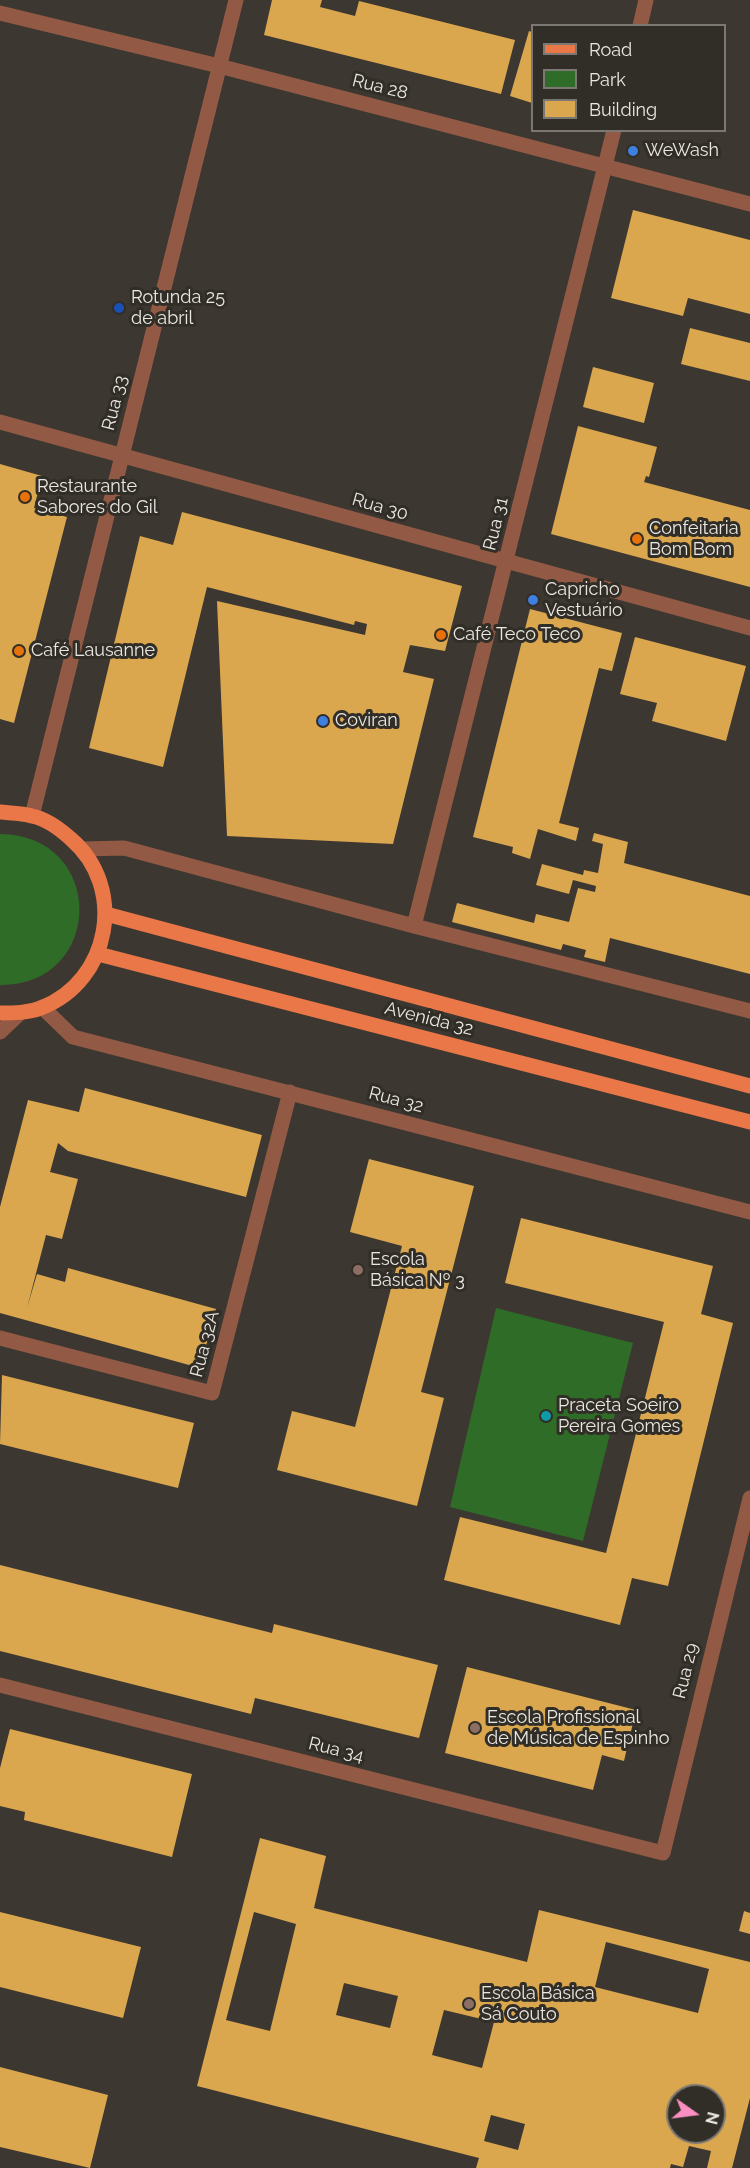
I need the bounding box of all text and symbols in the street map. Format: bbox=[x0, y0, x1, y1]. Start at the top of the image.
legend bbox=[531, 24, 726, 132]
text: Road bbox=[589, 39, 632, 60]
text: Park bbox=[589, 69, 626, 90]
street label: Rua 28 bbox=[350, 70, 410, 104]
text: Building bbox=[589, 99, 657, 120]
place label: WeWash bbox=[645, 140, 719, 162]
marker: WeWash bbox=[626, 144, 640, 158]
place label: Rotunda 25 de abril bbox=[131, 287, 225, 330]
marker: Rotunda 25 de abril bbox=[112, 301, 126, 315]
street label: Rua 33 bbox=[98, 373, 132, 433]
place label: Restaurante Sabores do Gil bbox=[37, 476, 158, 518]
street label: Rua 30 bbox=[349, 489, 411, 525]
marker: Restaurante Sabores do Gil bbox=[18, 490, 32, 504]
street label: Rua 31 bbox=[479, 495, 513, 553]
place label: Confeitaria Bom Bom bbox=[649, 518, 738, 560]
marker: Confeitaria Bom Bom bbox=[630, 532, 644, 546]
place label: Capricho Vestuário bbox=[545, 579, 623, 622]
marker: Capricho Vestuário bbox=[526, 593, 540, 607]
place label: Café Teco Teco bbox=[453, 624, 581, 646]
marker: Café Teco Teco bbox=[434, 628, 448, 642]
place label: Café Lausanne bbox=[31, 640, 155, 662]
marker: Café Lausanne bbox=[12, 644, 26, 658]
place label: Coviran bbox=[335, 710, 398, 732]
marker: Coviran bbox=[316, 714, 330, 728]
street label: Avenida 32 bbox=[383, 998, 475, 1040]
street label: Rua 32 bbox=[366, 1082, 426, 1118]
place label: Escola Básica Nº 3 bbox=[370, 1249, 465, 1292]
marker: Escola Básica Nº 3 bbox=[351, 1263, 365, 1277]
street label: Rua 32A bbox=[186, 1308, 224, 1380]
place label: Praceta Soeiro Pereira Gomes bbox=[558, 1395, 680, 1438]
marker: Praceta Soeiro Pereira Gomes bbox=[539, 1409, 553, 1423]
street label: Rua 29 bbox=[669, 1641, 703, 1701]
place label: Escola Profissional de Música de Espinho bbox=[487, 1707, 669, 1750]
marker: Escola Profissional de Música de Espinho bbox=[468, 1721, 482, 1735]
street label: Rua 34 bbox=[306, 1733, 366, 1767]
place label: Escola Básica Sá Couto bbox=[481, 1983, 595, 2026]
marker: Escola Básica Sá Couto bbox=[462, 1997, 476, 2011]
north arrow bbox=[666, 2084, 726, 2144]
text: N bbox=[701, 2110, 723, 2126]

